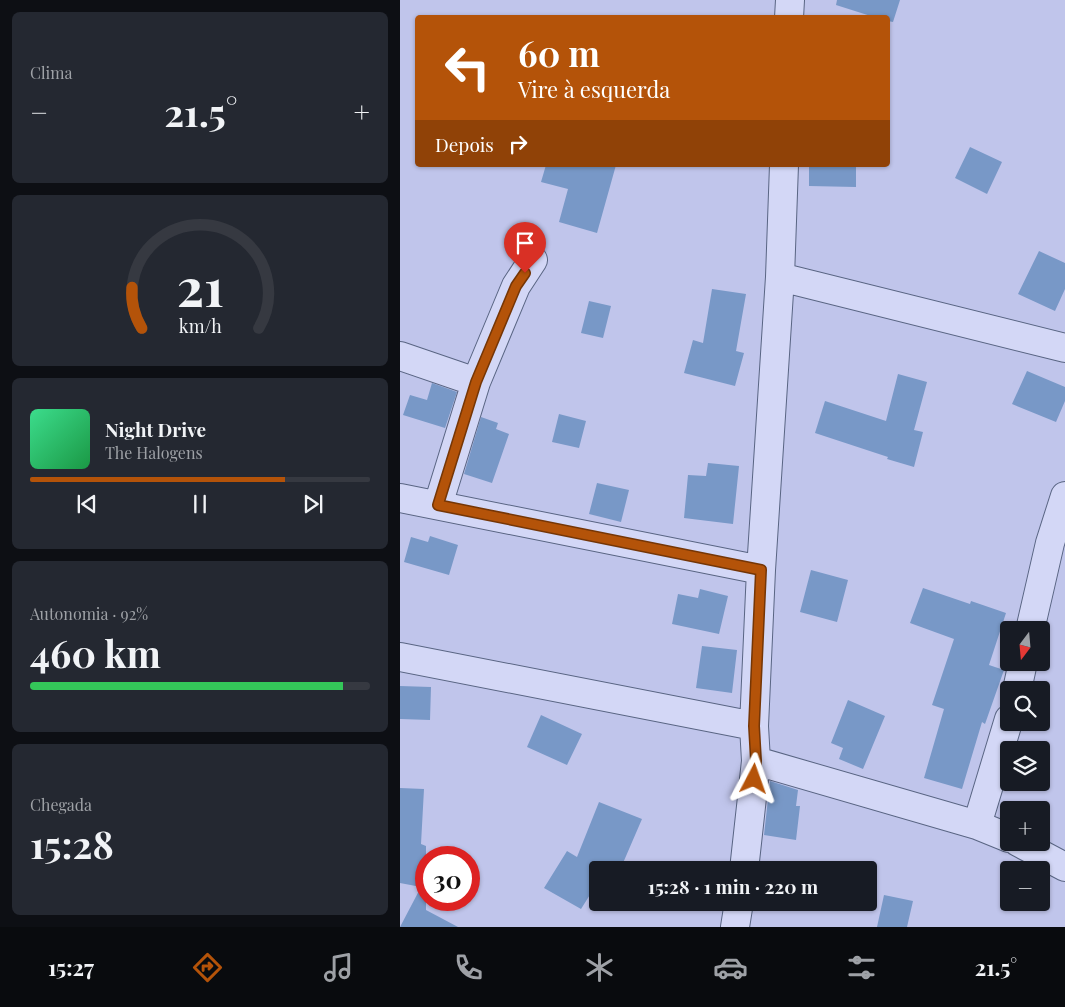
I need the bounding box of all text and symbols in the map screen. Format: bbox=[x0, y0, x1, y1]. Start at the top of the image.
text: 60 m bbox=[518, 29, 600, 76]
icon: left bbox=[435, 35, 500, 100]
text: Clima bbox=[30, 62, 72, 83]
text: Vire à esquerda bbox=[518, 74, 670, 104]
text: 21.5° bbox=[164, 86, 237, 137]
text: − bbox=[30, 93, 48, 130]
text: + bbox=[354, 93, 370, 130]
icon: right bbox=[504, 130, 532, 158]
text: Depois bbox=[435, 131, 494, 157]
pin bbox=[504, 222, 546, 273]
icon: arrive bbox=[511, 229, 539, 257]
text: 21 bbox=[176, 251, 224, 320]
text: km/h bbox=[179, 314, 222, 337]
text: Night Drive bbox=[105, 416, 206, 442]
text: The Halogens bbox=[105, 442, 203, 463]
icon: previous bbox=[73, 490, 101, 518]
icon: pause bbox=[186, 490, 214, 518]
icon: next bbox=[299, 490, 327, 518]
text: Autonomia · 92% bbox=[30, 603, 148, 624]
north arrow bbox=[1000, 621, 1050, 671]
map controls bbox=[1000, 621, 1050, 911]
text: 460 km bbox=[30, 627, 161, 678]
button: search bbox=[1000, 681, 1050, 731]
button: layers bbox=[1000, 741, 1050, 791]
position arrow bbox=[727, 752, 779, 804]
text: Chegada bbox=[30, 794, 92, 815]
button: + bbox=[1000, 801, 1050, 851]
text: 15:28 bbox=[30, 818, 114, 869]
speed limit sign: 30 bbox=[415, 846, 480, 911]
button: − bbox=[1000, 861, 1050, 911]
text: 15:28 · 1 min · 220 m bbox=[648, 873, 818, 899]
icon: directions bbox=[190, 950, 225, 985]
icon: music bbox=[321, 950, 356, 985]
icon: phone bbox=[451, 950, 486, 985]
icon: climate bbox=[582, 950, 617, 985]
icon: car bbox=[713, 950, 748, 985]
icon: filters bbox=[844, 950, 879, 985]
text: 15:27 bbox=[48, 952, 94, 982]
text: 21.5° bbox=[975, 952, 1017, 982]

